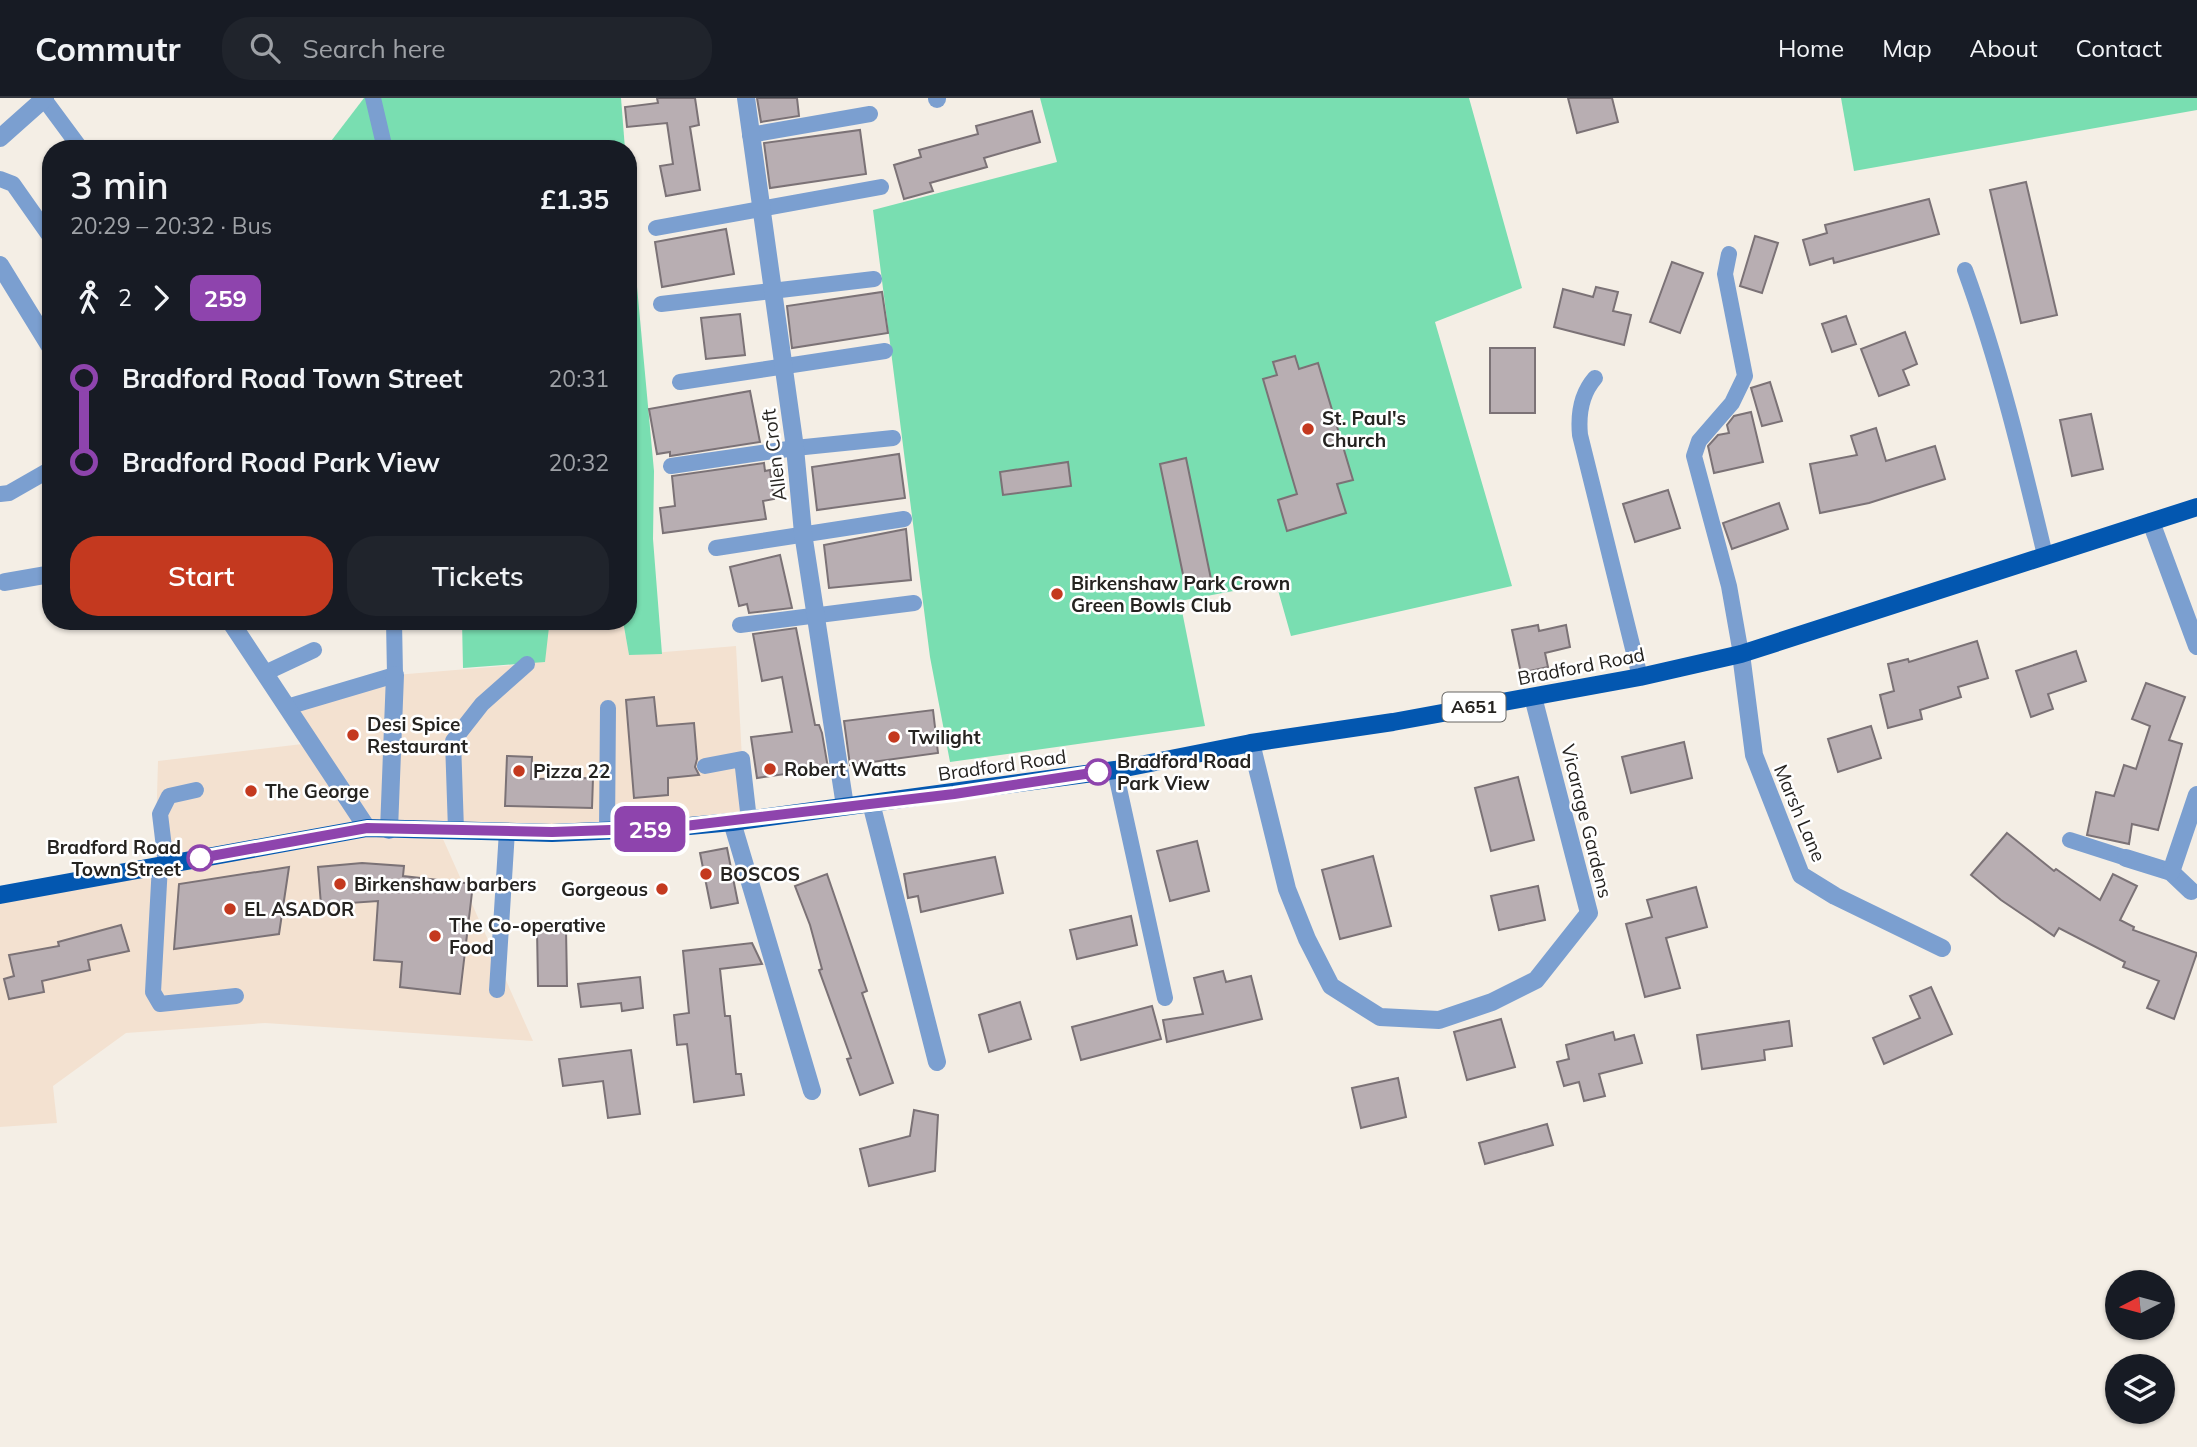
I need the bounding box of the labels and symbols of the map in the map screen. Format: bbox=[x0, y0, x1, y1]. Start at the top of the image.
place label: St. Paul's Church bbox=[1322, 406, 1406, 452]
street label: Allen Croft bbox=[756, 407, 792, 502]
marker: St. Paul's Church bbox=[1300, 421, 1316, 437]
place label: Birkenshaw Park Crown Green Bowls Club bbox=[1071, 571, 1290, 617]
marker: Birkenshaw Park Crown Green Bowls Club bbox=[1049, 586, 1065, 602]
street label: Bradford Road bbox=[1515, 642, 1647, 690]
road number: A651 bbox=[1442, 692, 1506, 722]
place label: Desi Spice Restaurant bbox=[367, 712, 468, 758]
place label: Twilight bbox=[908, 725, 981, 749]
marker: Desi Spice Restaurant bbox=[345, 727, 361, 743]
marker: Twilight bbox=[886, 729, 902, 745]
street label: Vicarage Gardens bbox=[1556, 742, 1618, 900]
street label: Bradford Road bbox=[936, 744, 1068, 786]
place label: Bradford Road Park View bbox=[1117, 749, 1251, 795]
place label: Robert Watts bbox=[784, 757, 906, 781]
place label: Pizza 22 bbox=[533, 759, 610, 783]
marker: Bradford Road Park View bbox=[1085, 759, 1111, 785]
marker: Robert Watts bbox=[762, 761, 778, 777]
street label: Marsh Lane bbox=[1769, 761, 1831, 865]
marker: Pizza 22 bbox=[511, 763, 527, 779]
place label: The George bbox=[265, 779, 369, 803]
marker: The George bbox=[243, 783, 259, 799]
line badge: 259 bbox=[610, 806, 690, 852]
place label: Bradford Road Town Street bbox=[47, 835, 181, 881]
marker: Bradford Road Town Street bbox=[187, 845, 213, 871]
place label: BOSCOS bbox=[720, 862, 800, 886]
marker: BOSCOS bbox=[698, 866, 714, 882]
place label: Birkenshaw barbers bbox=[354, 872, 536, 896]
marker: Birkenshaw barbers bbox=[332, 876, 348, 892]
place label: Gorgeous bbox=[561, 877, 648, 901]
marker: Gorgeous bbox=[654, 881, 670, 897]
place label: EL ASADOR bbox=[244, 897, 354, 921]
marker: EL ASADOR bbox=[222, 901, 238, 917]
place label: The Co-operative Food bbox=[449, 913, 606, 959]
marker: The Co-operative Food bbox=[427, 928, 443, 944]
north arrow bbox=[2105, 1270, 2175, 1340]

